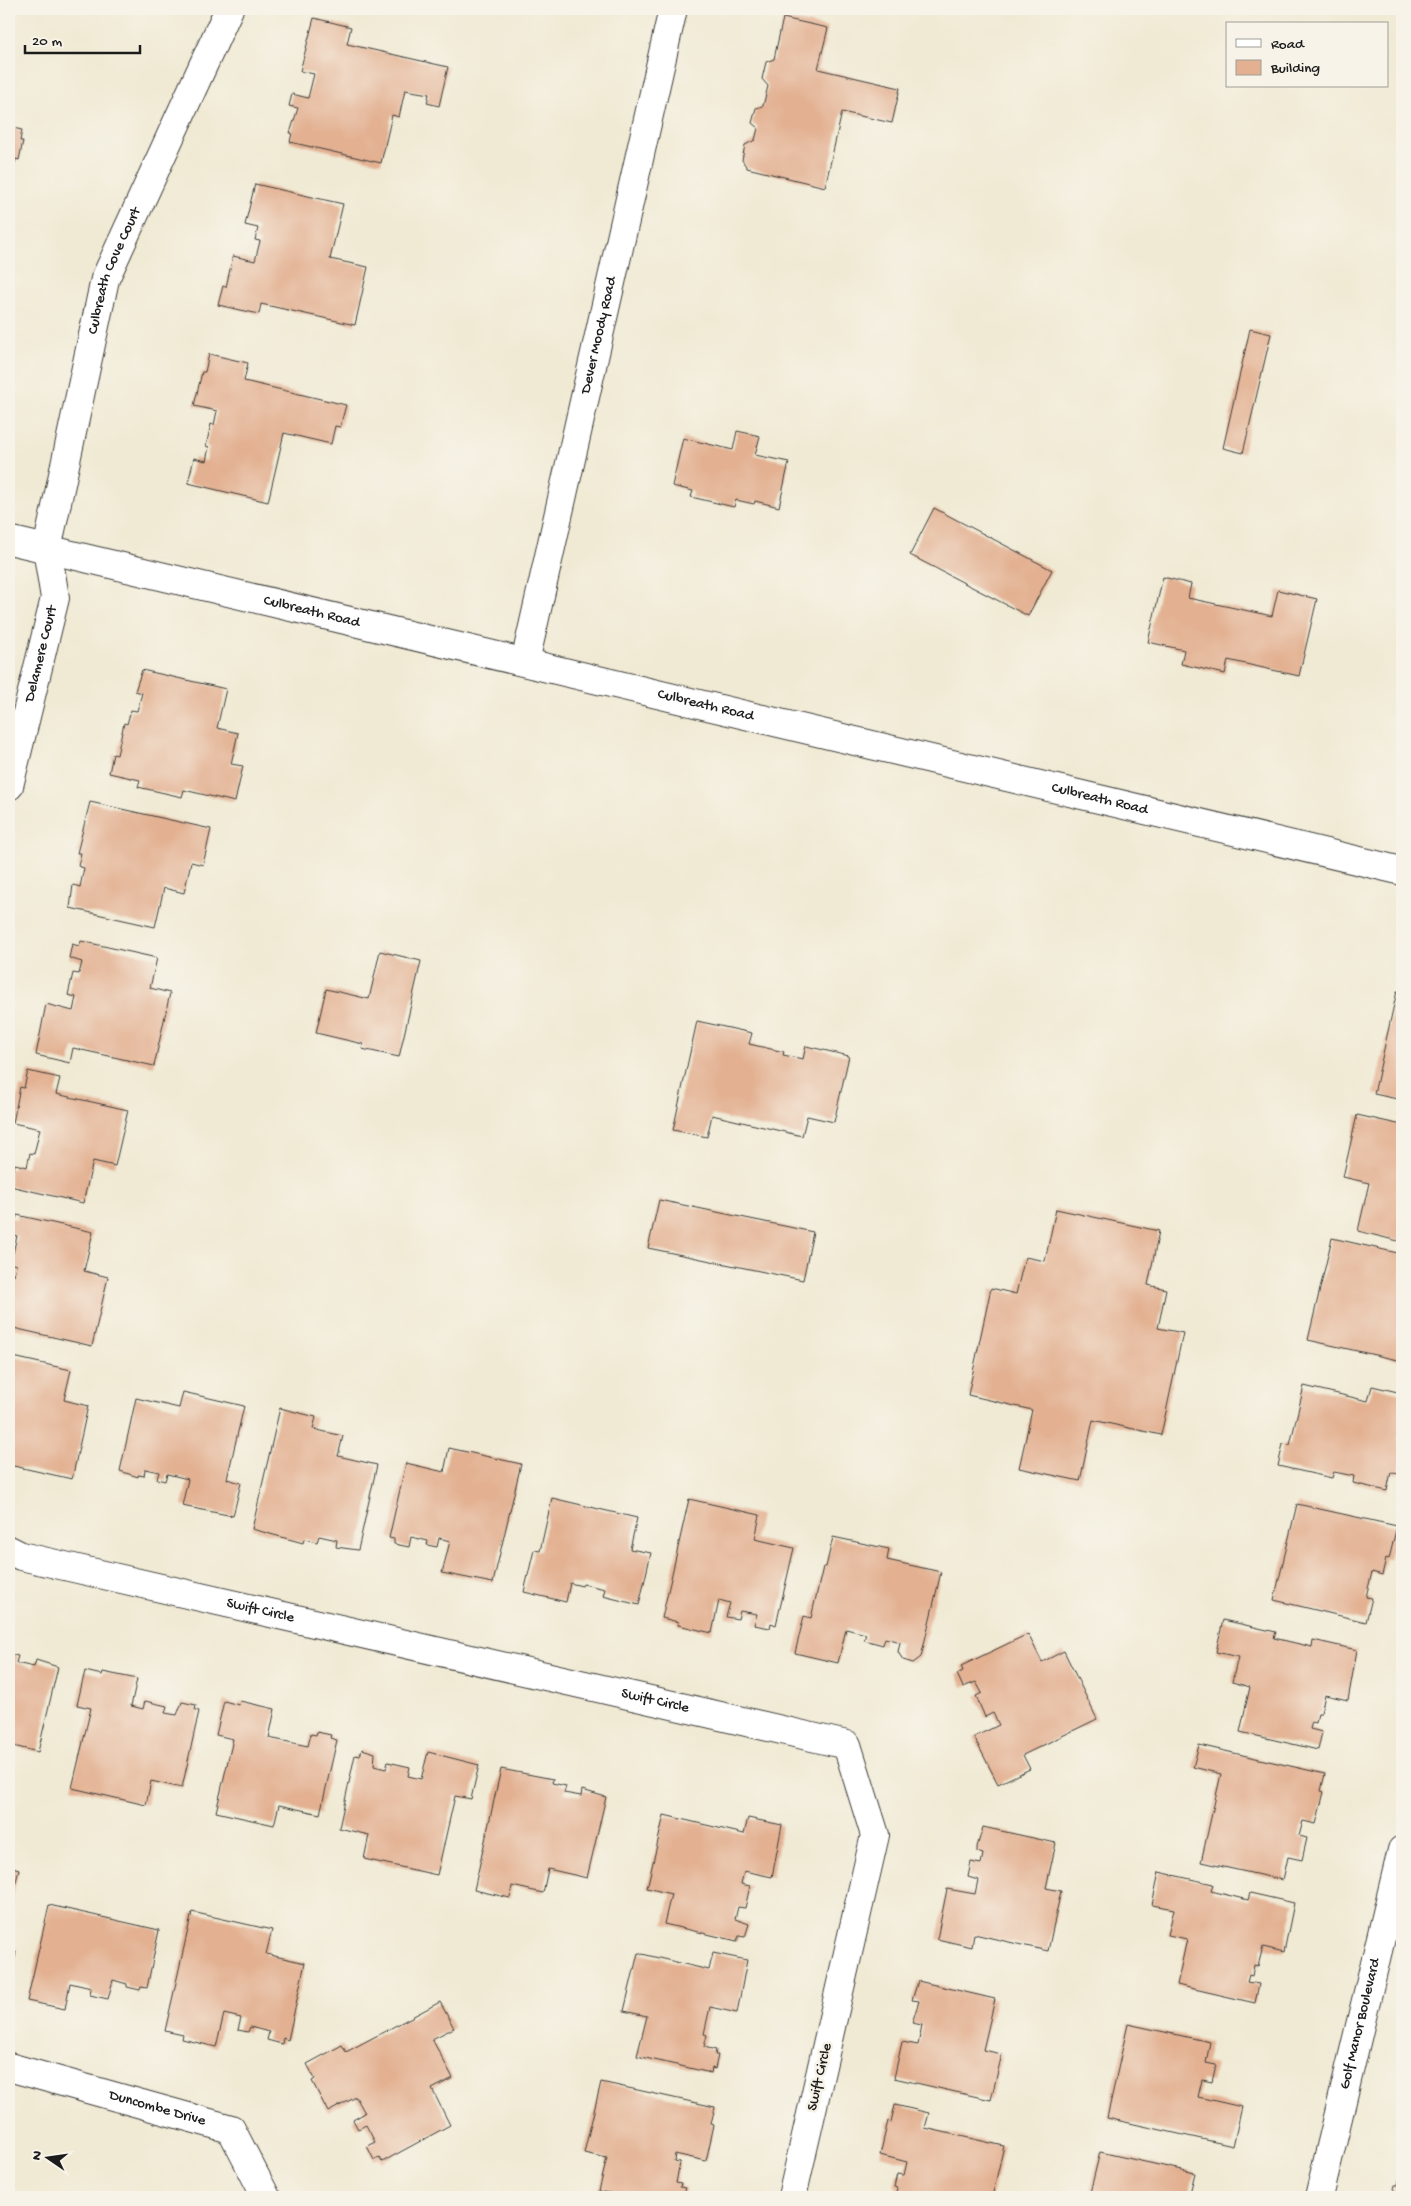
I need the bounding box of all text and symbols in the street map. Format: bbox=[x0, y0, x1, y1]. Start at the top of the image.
scale bar bbox=[25, 22, 140, 54]
legend bbox=[1226, 22, 1388, 88]
text: 20 m bbox=[32, 33, 62, 51]
text: Road bbox=[1271, 36, 1305, 54]
text: Building bbox=[1270, 60, 1320, 78]
street label: Culbreath Cove Court bbox=[84, 203, 146, 336]
street label: Dever Moody Road bbox=[577, 274, 621, 396]
street label: Culbreath Road bbox=[262, 592, 363, 632]
street label: Delamere Court bbox=[21, 602, 62, 705]
street label: Culbreath Road bbox=[656, 685, 757, 726]
street label: Culbreath Road bbox=[1050, 779, 1151, 820]
street label: Swift Circle bbox=[225, 1594, 296, 1627]
street label: Swift Circle bbox=[620, 1685, 691, 1718]
street label: Golf Manor Boulevard bbox=[1336, 1955, 1385, 2091]
street label: Swift Circle bbox=[803, 2041, 837, 2113]
street label: Duncombe Drive bbox=[106, 2086, 208, 2131]
north arrow bbox=[22, 2134, 72, 2184]
text: N bbox=[28, 2149, 47, 2162]

